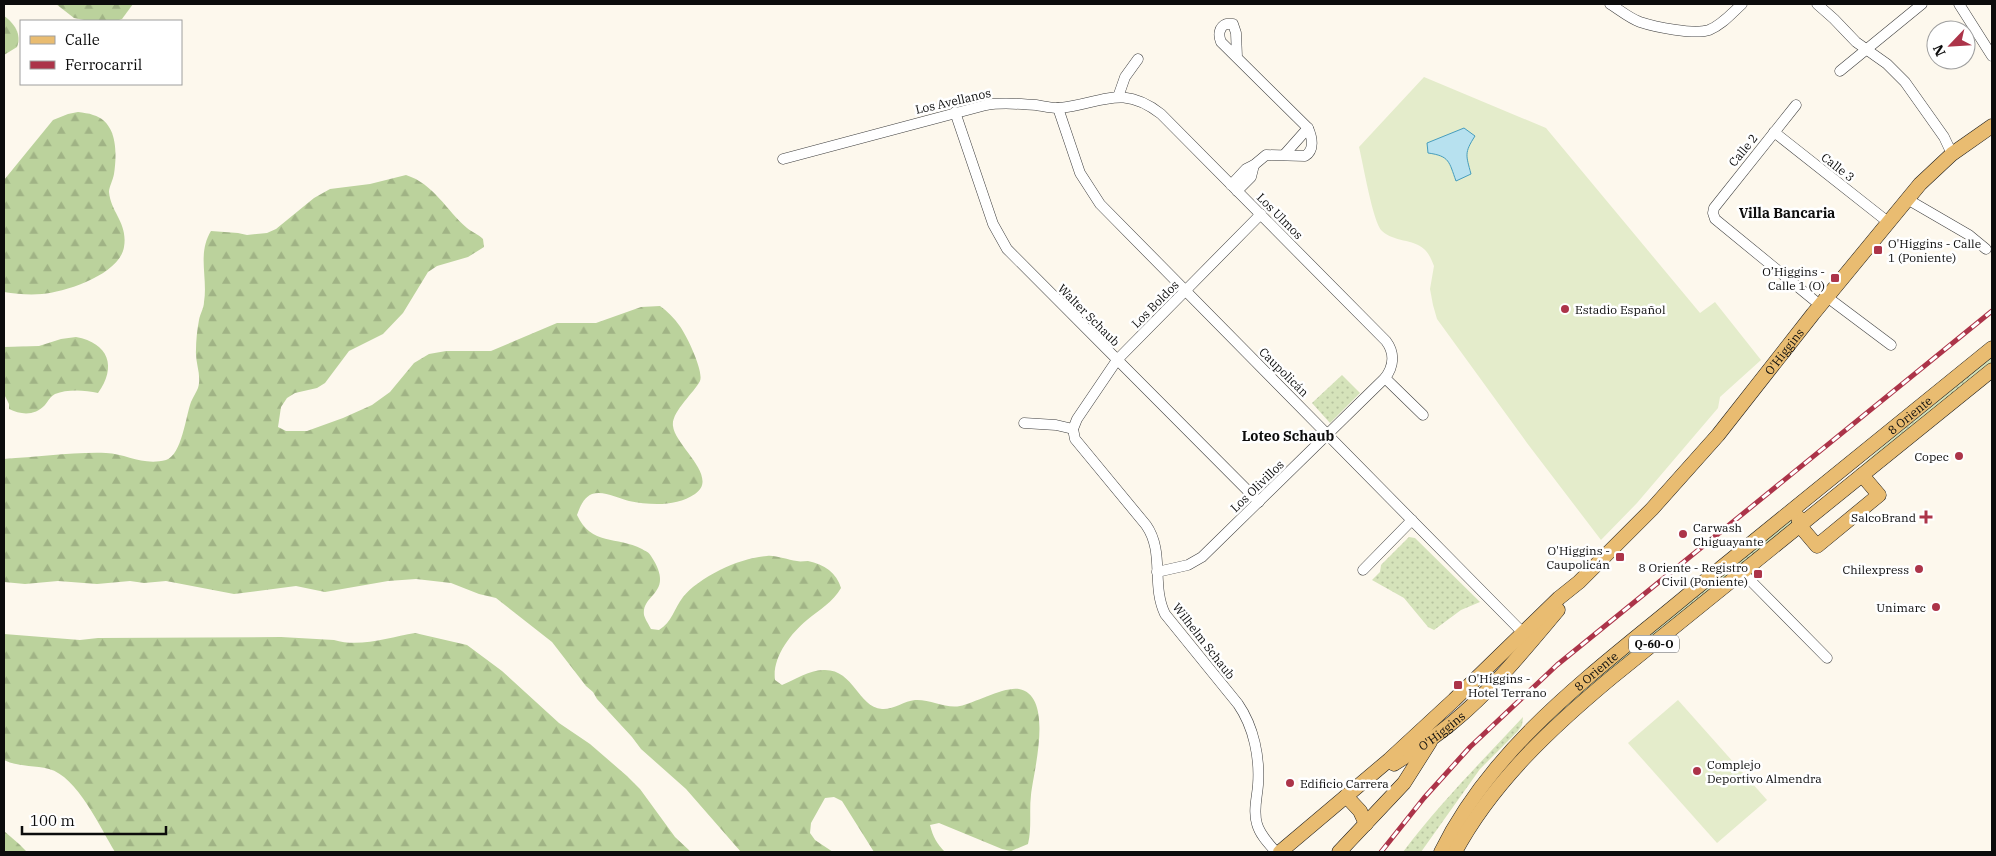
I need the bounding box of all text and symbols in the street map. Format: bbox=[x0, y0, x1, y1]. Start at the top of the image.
legend bbox=[20, 20, 182, 85]
north arrow bbox=[1926, 20, 1976, 70]
text: Calle bbox=[65, 30, 100, 49]
text: N bbox=[1929, 42, 1950, 59]
text: Ferrocarril bbox=[65, 55, 142, 74]
street label: Los Avellanos bbox=[914, 85, 992, 117]
street label: Calle 2 bbox=[1725, 131, 1761, 169]
street label: Calle 3 bbox=[1818, 149, 1858, 185]
street label: Los Ulmos bbox=[1254, 190, 1306, 242]
district label: Villa Bancaria bbox=[1739, 204, 1835, 222]
place label: O'Higgins - Calle 1 (Poniente) bbox=[1888, 236, 1981, 265]
marker: O'Higgins - Calle 1 (Poniente) bbox=[1872, 244, 1884, 256]
place label: O’Higgins - Calle 1 (O) bbox=[1762, 264, 1825, 293]
marker: O’Higgins - Calle 1 (O) bbox=[1829, 272, 1841, 284]
street label: Los Boldos bbox=[1128, 277, 1182, 331]
street label: Walter Schaub bbox=[1055, 281, 1123, 349]
place label: Estadio Español bbox=[1575, 302, 1666, 317]
marker: Estadio Español bbox=[1559, 303, 1571, 315]
street label: O'Higgins bbox=[1761, 325, 1807, 377]
street label: Caupolicán bbox=[1256, 344, 1312, 400]
street label: 8 Oriente bbox=[1884, 393, 1935, 437]
district label: Loteo Schaub bbox=[1242, 427, 1335, 445]
place label: Copec bbox=[1914, 449, 1949, 464]
marker: Copec bbox=[1953, 450, 1965, 462]
street label: Los Olivillos bbox=[1227, 457, 1287, 515]
place label: SalcoBrand bbox=[1851, 510, 1916, 525]
marker: SalcoBrand bbox=[1920, 511, 1932, 523]
place label: Carwash Chiguayante bbox=[1693, 520, 1764, 549]
marker: Carwash Chiguayante bbox=[1677, 528, 1689, 540]
place label: O'Higgins - Caupolicán bbox=[1546, 543, 1610, 572]
marker: O'Higgins - Caupolicán bbox=[1614, 551, 1626, 563]
place label: 8 Oriente - Registro Civil (Poniente) bbox=[1639, 560, 1748, 589]
place label: Chilexpress bbox=[1843, 562, 1909, 577]
marker: Chilexpress bbox=[1913, 563, 1925, 575]
marker: 8 Oriente - Registro Civil (Poniente) bbox=[1752, 568, 1764, 580]
street label: Wilhelm Schaub bbox=[1170, 600, 1238, 682]
place label: Unimarc bbox=[1876, 600, 1926, 615]
marker: Unimarc bbox=[1930, 601, 1942, 613]
road number: Q-60-O bbox=[1629, 636, 1679, 652]
street label: 8 Oriente bbox=[1571, 648, 1621, 694]
place label: O'Higgins - Hotel Terrano bbox=[1468, 671, 1547, 700]
marker: O'Higgins - Hotel Terrano bbox=[1452, 679, 1464, 691]
street label: O'Higgins bbox=[1415, 708, 1468, 753]
place label: Complejo Deportivo Almendra bbox=[1707, 757, 1822, 786]
marker: Complejo Deportivo Almendra bbox=[1691, 765, 1703, 777]
place label: Edificio Carrera bbox=[1300, 776, 1389, 791]
marker: Edificio Carrera bbox=[1284, 777, 1296, 789]
scale bar bbox=[22, 804, 166, 836]
text: 100 m bbox=[30, 811, 75, 830]

